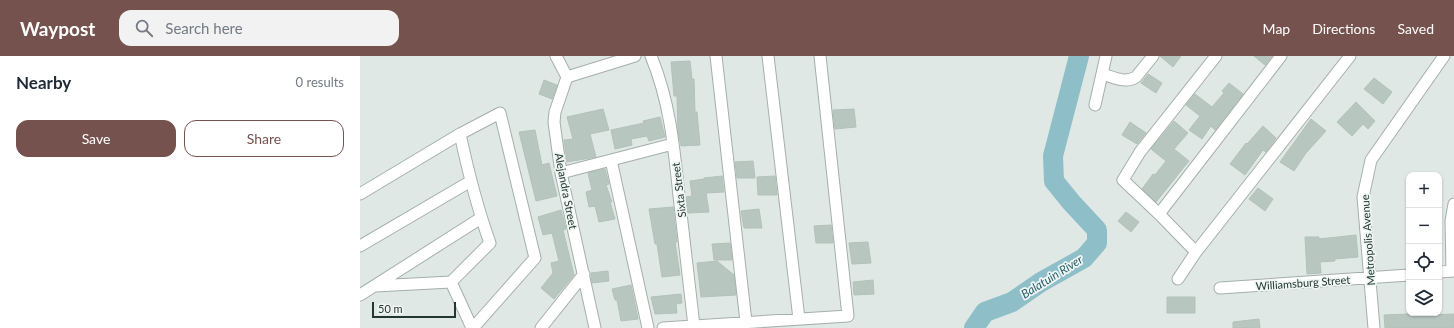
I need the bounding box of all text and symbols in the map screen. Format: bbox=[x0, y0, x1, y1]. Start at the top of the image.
search box bbox=[119, 10, 399, 46]
text: Waypost bbox=[20, 17, 95, 40]
icon: search bbox=[133, 17, 155, 39]
text: Search here bbox=[165, 19, 243, 37]
text: Map bbox=[1263, 20, 1290, 37]
text: Directions bbox=[1312, 20, 1375, 37]
text: Saved bbox=[1397, 20, 1434, 37]
text: Nearby bbox=[16, 72, 71, 93]
text: 0 results bbox=[296, 74, 344, 90]
button: Save bbox=[16, 120, 176, 157]
button: Share bbox=[184, 120, 344, 157]
street label: Alejandra Street bbox=[553, 152, 580, 230]
street label: Sixta Street bbox=[669, 162, 688, 218]
map controls bbox=[1406, 172, 1442, 316]
button: + bbox=[1406, 172, 1442, 208]
street label: Metropolis Avenue bbox=[1358, 194, 1377, 286]
button: − bbox=[1406, 208, 1442, 244]
button: locate bbox=[1406, 244, 1442, 280]
water label: Balatuin River bbox=[1018, 251, 1086, 301]
street label: Williamsburg Street bbox=[1255, 273, 1351, 292]
button: layers bbox=[1406, 280, 1442, 316]
scale bar bbox=[372, 300, 456, 319]
text: 50 m bbox=[378, 302, 403, 315]

